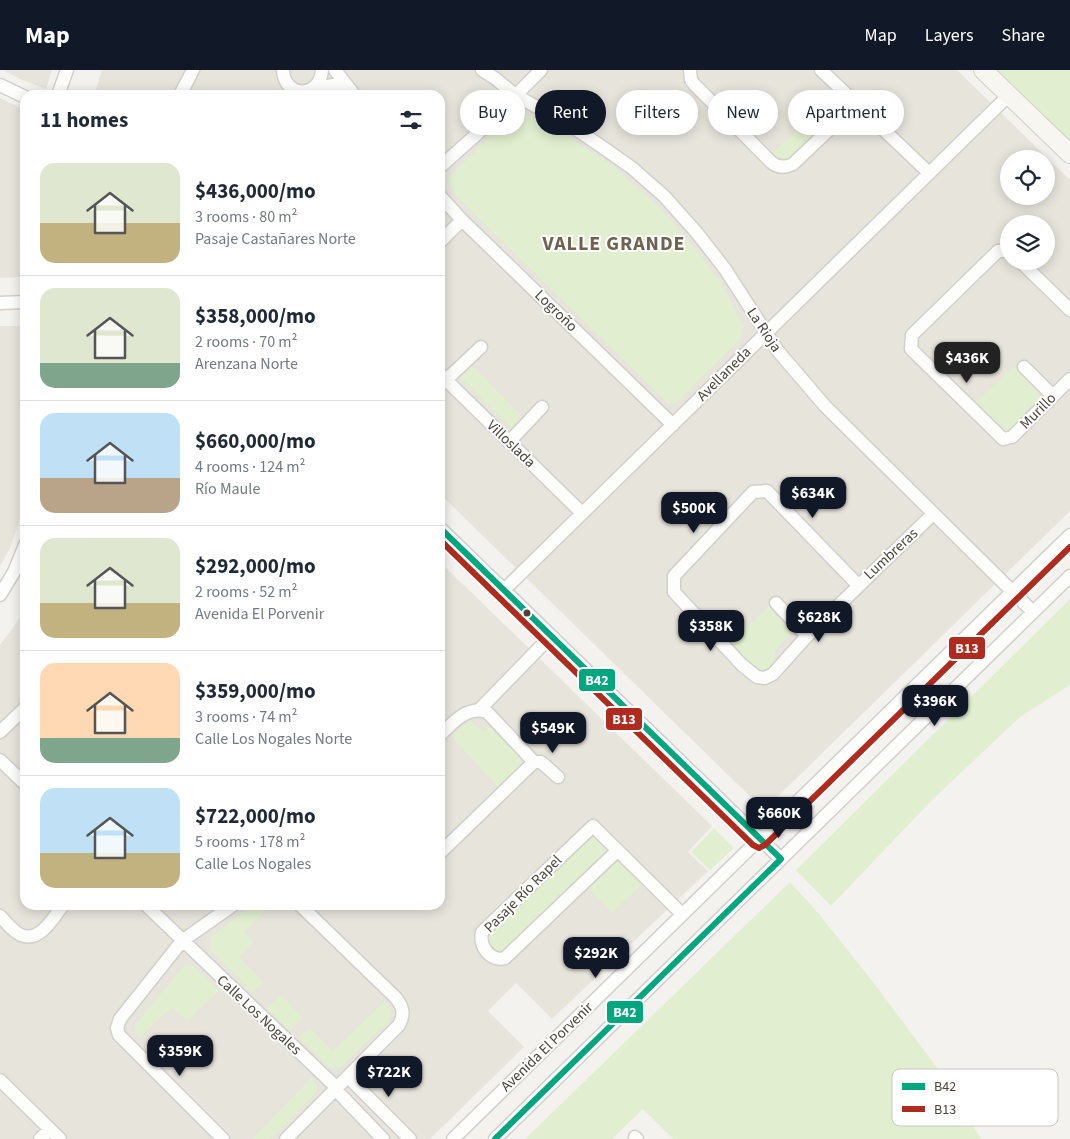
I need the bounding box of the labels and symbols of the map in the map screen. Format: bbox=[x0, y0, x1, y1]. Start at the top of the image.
district label: VALLE GRANDE bbox=[541, 230, 686, 258]
street label: Logroño bbox=[530, 285, 582, 337]
street label: La Rioja bbox=[741, 304, 787, 356]
street label: Avellaneda bbox=[692, 342, 756, 406]
pin: $436K bbox=[932, 342, 1002, 384]
street label: Murillo bbox=[1015, 388, 1061, 434]
street label: Villoslada bbox=[482, 415, 540, 473]
pin: $634K bbox=[778, 476, 848, 519]
pin: $500K bbox=[659, 492, 729, 534]
street label: Lumbreras bbox=[859, 523, 923, 585]
pin: $628K bbox=[784, 600, 854, 643]
unlabelled marker bbox=[522, 608, 532, 618]
pin: $358K bbox=[676, 610, 746, 652]
line badge: B13 bbox=[948, 636, 986, 660]
text: B13 bbox=[955, 639, 979, 659]
line badge: B42 bbox=[578, 668, 616, 692]
text: B42 bbox=[585, 671, 609, 691]
pin: $396K bbox=[900, 684, 970, 727]
line badge: B13 bbox=[605, 707, 643, 731]
text: B13 bbox=[612, 710, 636, 730]
pin: $549K bbox=[518, 712, 588, 754]
pin: $660K bbox=[744, 796, 814, 839]
street label: Pasaje Río Rapel bbox=[479, 850, 567, 938]
pin: $292K bbox=[561, 936, 631, 979]
street label: Calle Los Nogales bbox=[212, 970, 306, 1060]
street label: Avenida El Porvenir bbox=[496, 997, 598, 1097]
line badge: B42 bbox=[606, 1000, 644, 1024]
text: B42 bbox=[613, 1003, 637, 1023]
pin: $359K bbox=[145, 1034, 215, 1077]
pin: $722K bbox=[354, 1056, 424, 1098]
legend bbox=[892, 1069, 1058, 1126]
text: B42 bbox=[934, 1077, 956, 1097]
text: B13 bbox=[934, 1100, 956, 1120]

